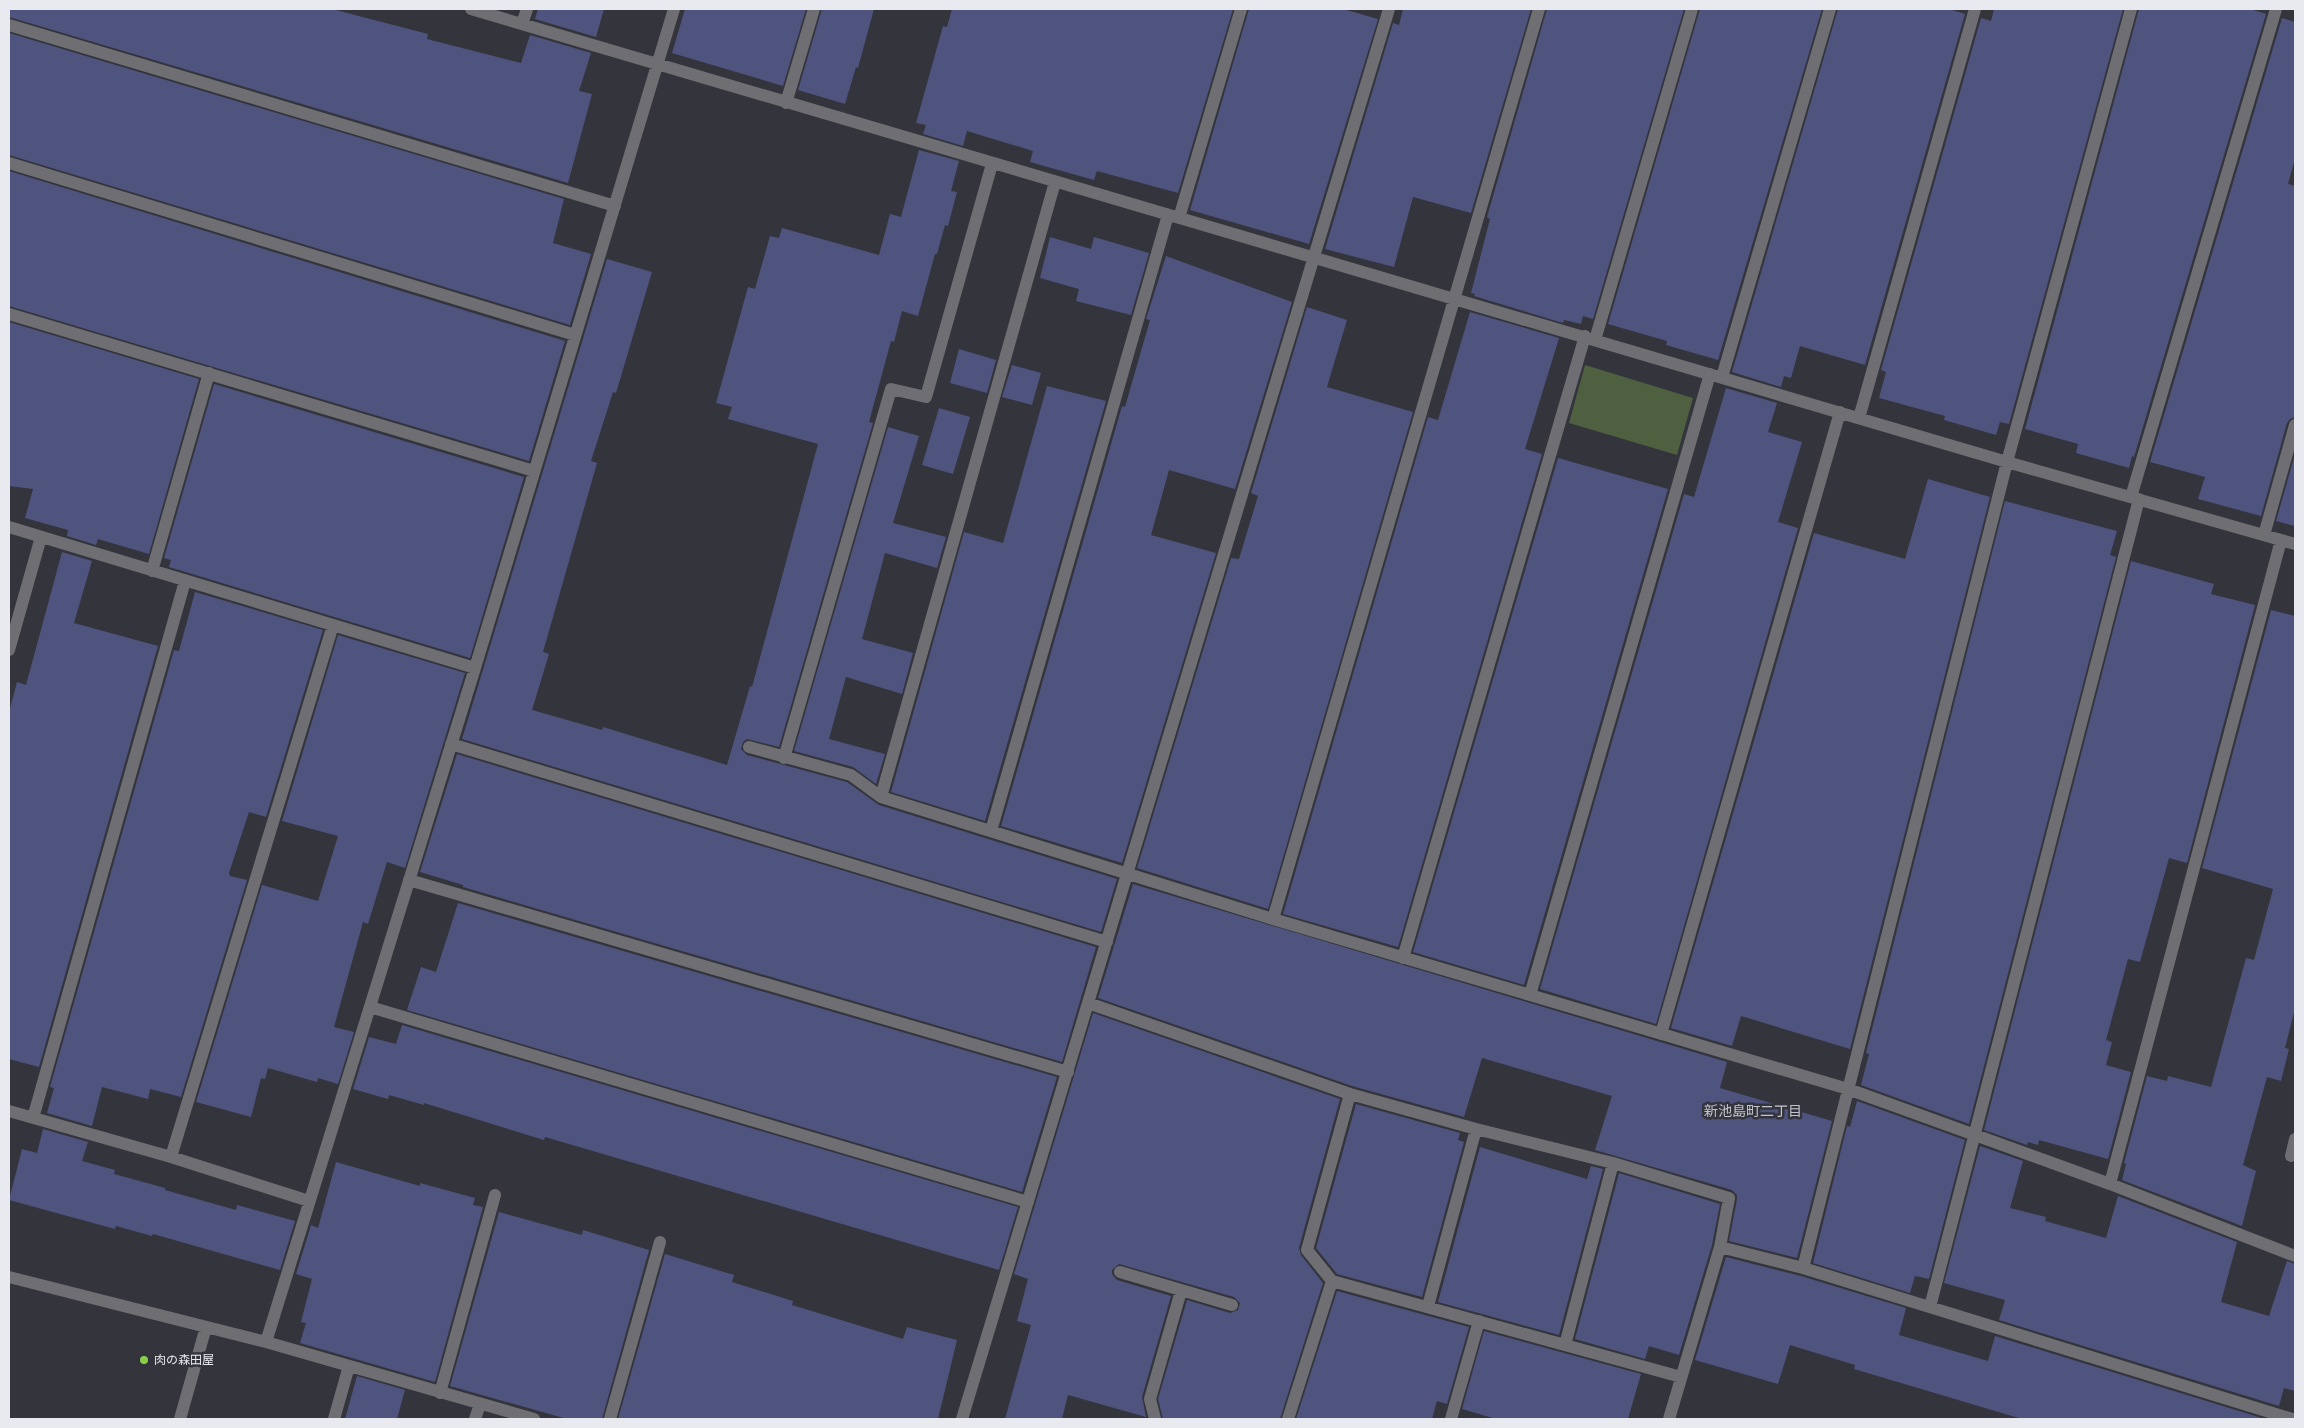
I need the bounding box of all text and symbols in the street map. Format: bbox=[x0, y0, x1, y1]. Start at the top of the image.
district label: 新池島町二丁目 bbox=[1704, 1102, 1802, 1120]
place label: 肉の森田屋 bbox=[154, 1352, 214, 1367]
marker: 肉の森田屋 bbox=[138, 1354, 150, 1366]

